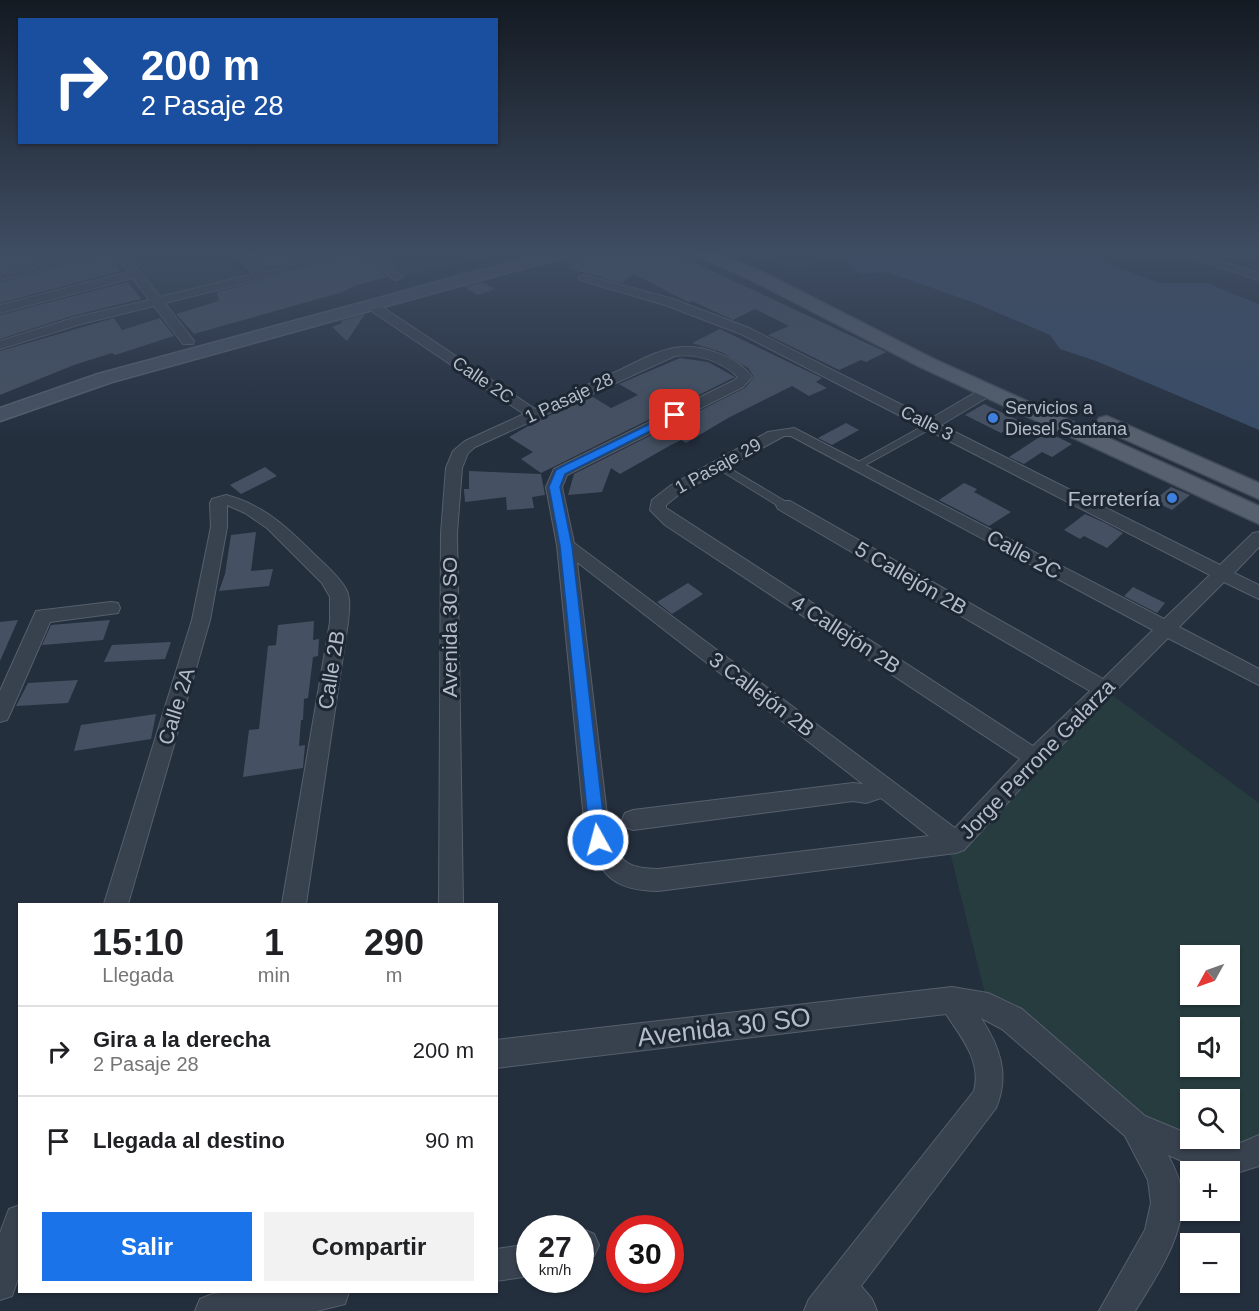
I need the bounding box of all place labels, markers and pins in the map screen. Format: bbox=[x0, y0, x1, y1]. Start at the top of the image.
pin bbox=[649, 389, 700, 440]
place label: Servicios a Diesel Santana bbox=[1005, 398, 1128, 439]
marker: Servicios a Diesel Santana bbox=[986, 411, 1000, 425]
place label: Ferretería bbox=[1068, 487, 1160, 510]
marker: Ferretería bbox=[1165, 491, 1179, 505]

